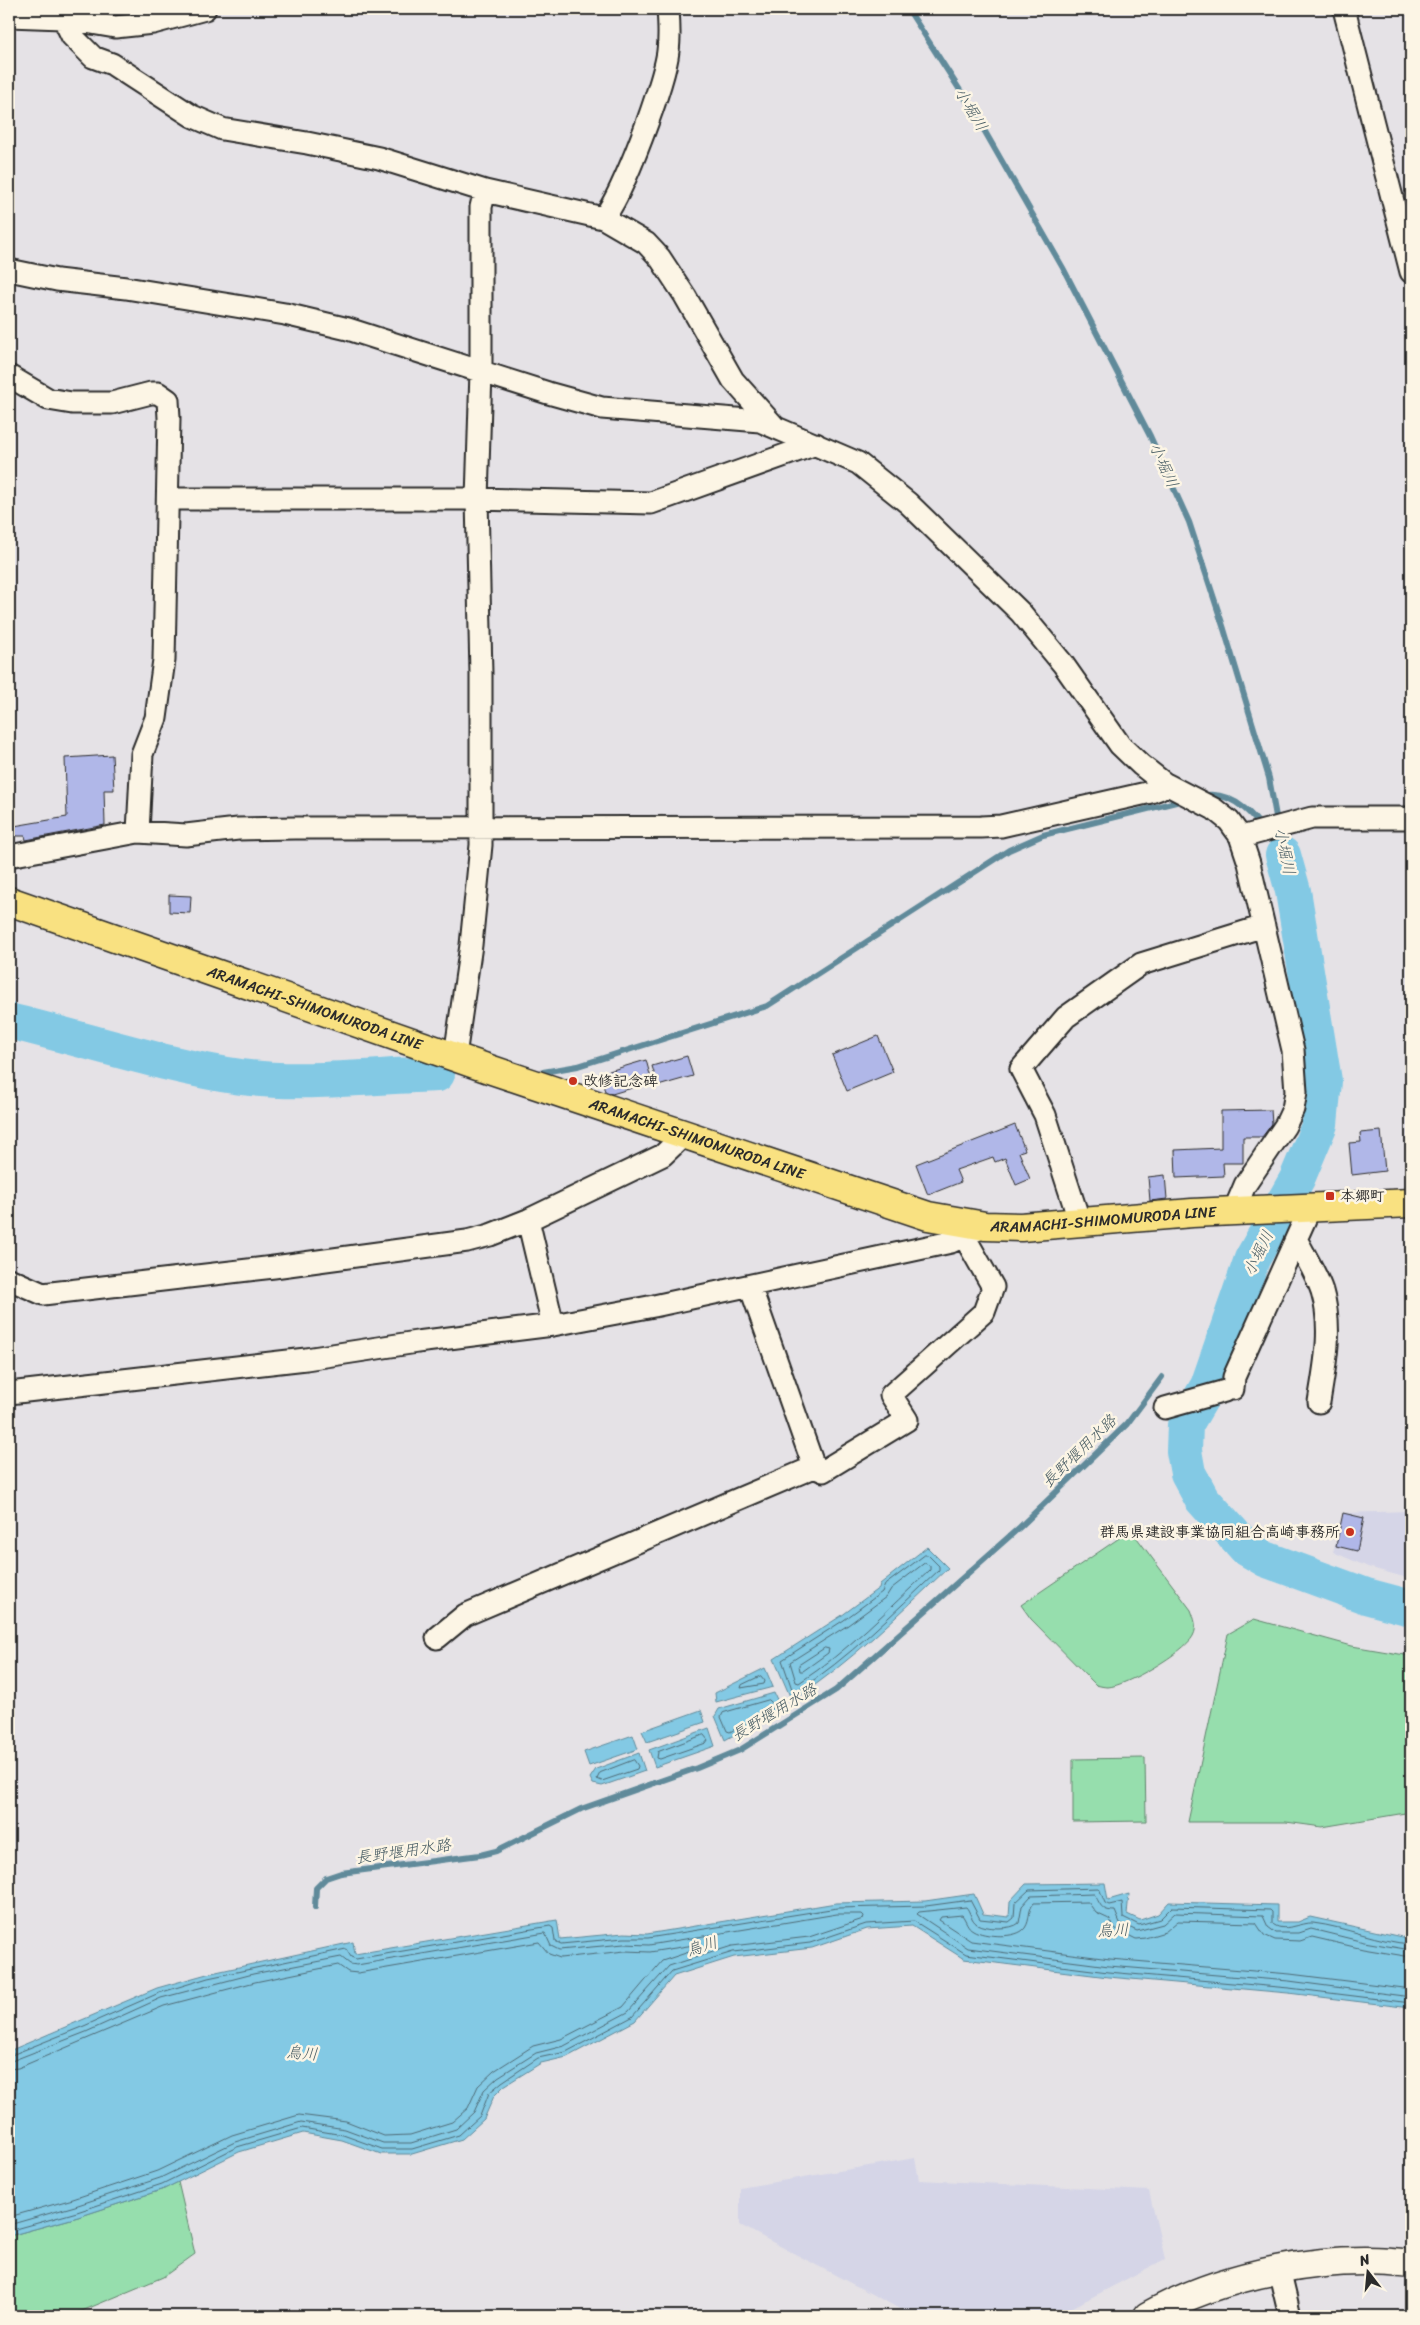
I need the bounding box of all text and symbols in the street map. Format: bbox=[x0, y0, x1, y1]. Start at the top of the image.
water label: 小堀川 bbox=[946, 81, 996, 137]
water label: 小堀川 bbox=[1141, 437, 1187, 493]
water label: 小堀川 bbox=[1266, 825, 1304, 877]
street label: ARAMACHI-SHIMOMURODA LINE bbox=[203, 958, 428, 1058]
place label: 改修記念碑 bbox=[583, 1068, 658, 1094]
marker: 改修記念碑 bbox=[567, 1075, 579, 1087]
street label: ARAMACHI-SHIMOMURODA LINE bbox=[585, 1090, 810, 1187]
place label: 本郷町 bbox=[1340, 1183, 1385, 1209]
marker: 本郷町 bbox=[1324, 1190, 1336, 1202]
street label: ARAMACHI-SHIMOMURODA LINE bbox=[989, 1199, 1218, 1240]
water label: 小堀川 bbox=[1234, 1225, 1282, 1281]
water label: 長野堰用水路 bbox=[1034, 1407, 1124, 1495]
place label: 群馬県建設事業協同組合高崎事務所 bbox=[1100, 1519, 1340, 1545]
marker: 群馬県建設事業協同組合高崎事務所 bbox=[1344, 1526, 1356, 1538]
water label: 長野堰用水路 bbox=[725, 1674, 823, 1749]
water label: 長野堰用水路 bbox=[353, 1830, 454, 1872]
water label: 烏川 bbox=[1096, 1915, 1130, 1945]
water label: 烏川 bbox=[682, 1927, 722, 1965]
water label: 烏川 bbox=[285, 2037, 319, 2069]
text: N bbox=[1355, 2247, 1373, 2274]
north arrow bbox=[1342, 2248, 1392, 2298]

